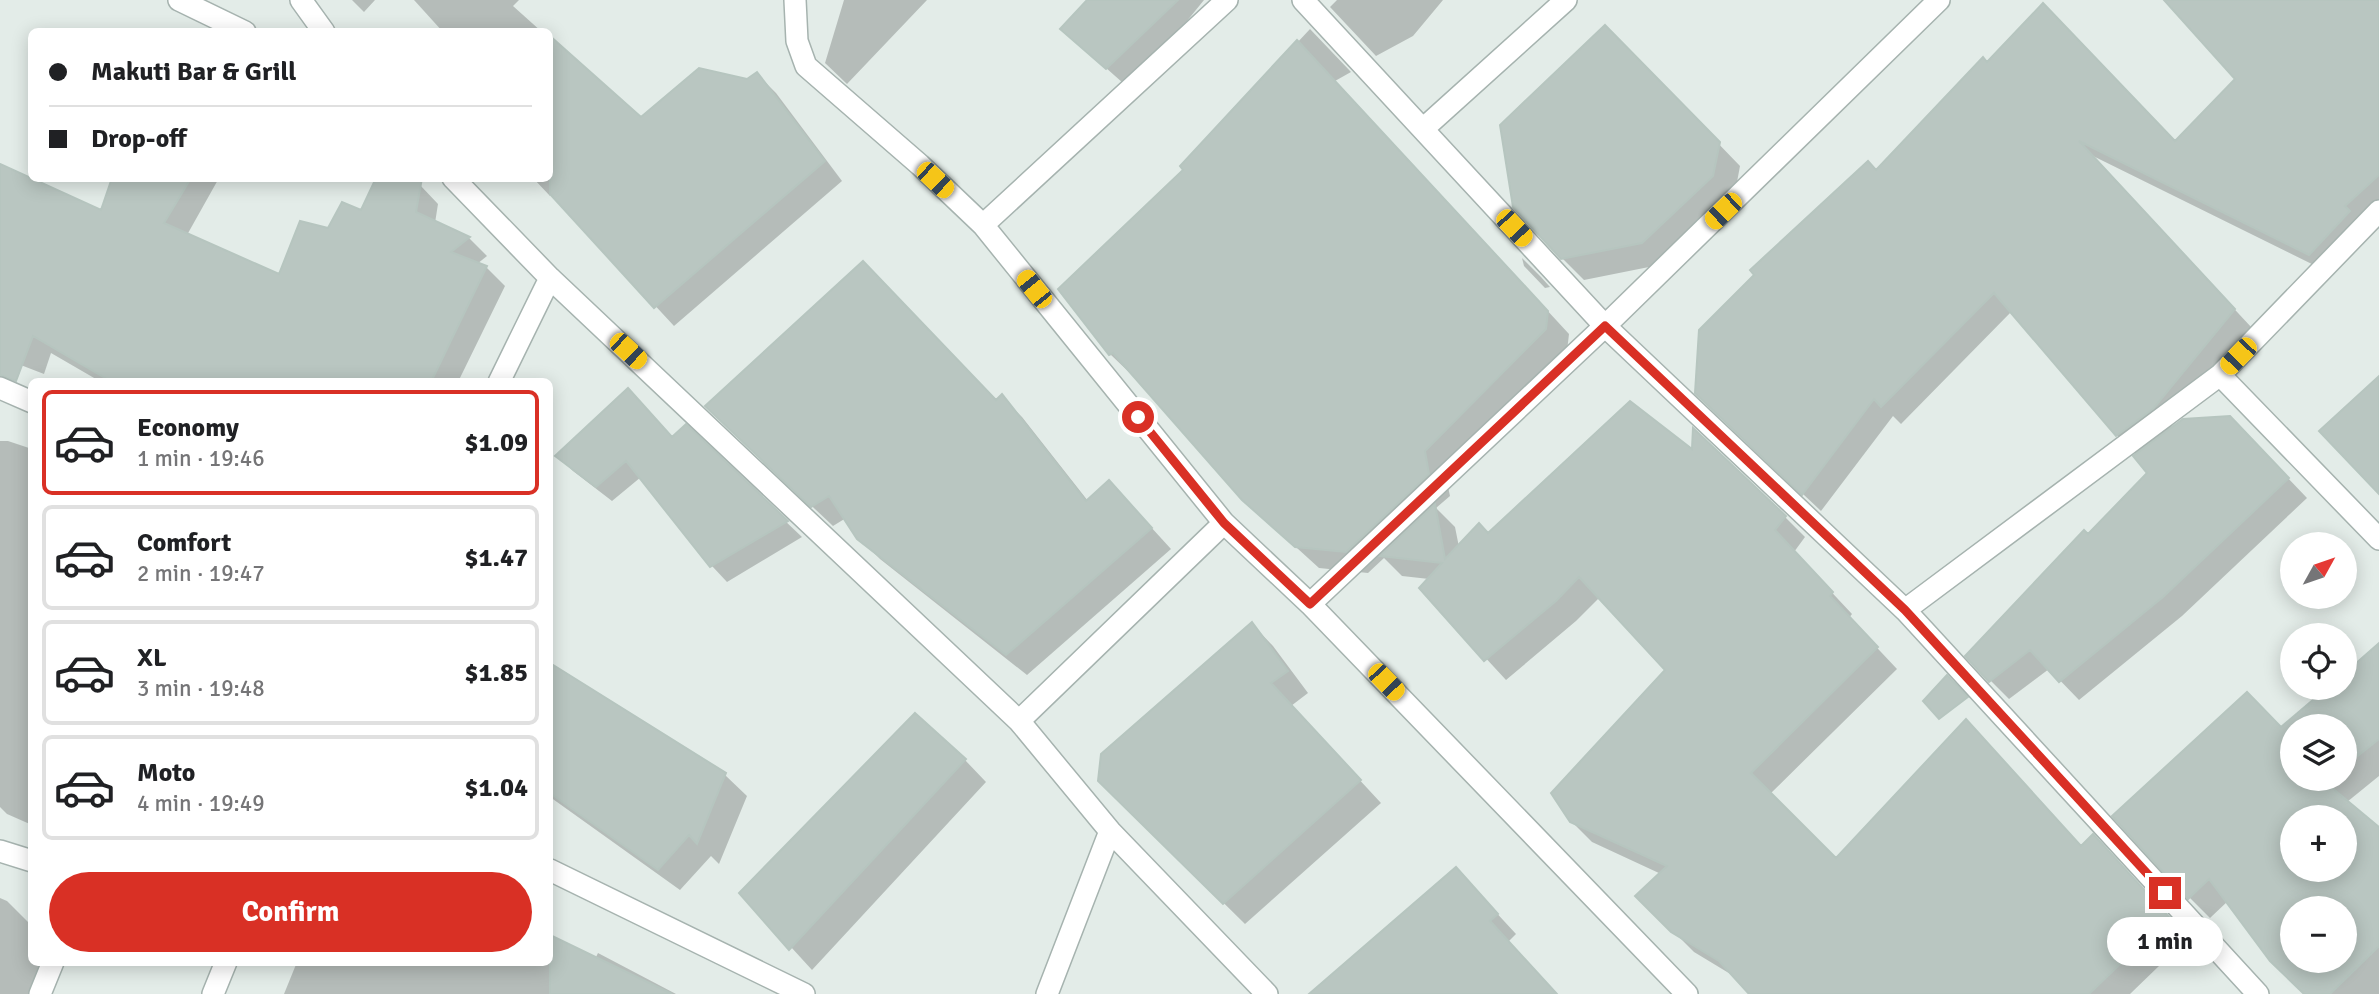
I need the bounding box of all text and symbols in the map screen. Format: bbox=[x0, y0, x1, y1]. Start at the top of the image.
text: Makuti Bar & Grill bbox=[91, 56, 296, 88]
text: Drop-off bbox=[91, 123, 187, 155]
car bbox=[913, 158, 958, 202]
car bbox=[1701, 189, 1746, 233]
car bbox=[1492, 205, 1537, 251]
car bbox=[1013, 266, 1056, 312]
car bbox=[606, 329, 651, 373]
car bbox=[2216, 334, 2261, 378]
route start bbox=[1122, 401, 1154, 433]
icon: car bbox=[53, 411, 116, 474]
text: Economy bbox=[137, 412, 239, 444]
text: $1.09 bbox=[464, 427, 528, 459]
text: 1 min · 19:46 bbox=[137, 444, 265, 473]
icon: car bbox=[53, 526, 116, 589]
text: Comfort bbox=[137, 527, 231, 559]
north arrow bbox=[2280, 532, 2357, 609]
map controls bbox=[2280, 532, 2357, 973]
text: $1.47 bbox=[464, 542, 528, 574]
text: 2 min · 19:47 bbox=[137, 559, 265, 588]
button: locate bbox=[2280, 623, 2357, 700]
icon: car bbox=[53, 641, 116, 704]
text: XL bbox=[137, 642, 167, 674]
text: $1.85 bbox=[464, 657, 528, 689]
car bbox=[1364, 660, 1409, 704]
text: 3 min · 19:48 bbox=[137, 674, 265, 703]
button: layers bbox=[2280, 714, 2357, 791]
icon: car bbox=[53, 756, 116, 819]
text: Moto bbox=[137, 757, 195, 789]
text: $1.04 bbox=[464, 772, 528, 804]
text: 4 min · 19:49 bbox=[137, 789, 265, 818]
button: + bbox=[2280, 805, 2357, 882]
button: Confirm bbox=[49, 872, 532, 952]
route end bbox=[2149, 877, 2181, 909]
button: − bbox=[2280, 896, 2357, 973]
callout: 1 min bbox=[2107, 917, 2223, 966]
text: 1 min bbox=[2137, 927, 2193, 956]

